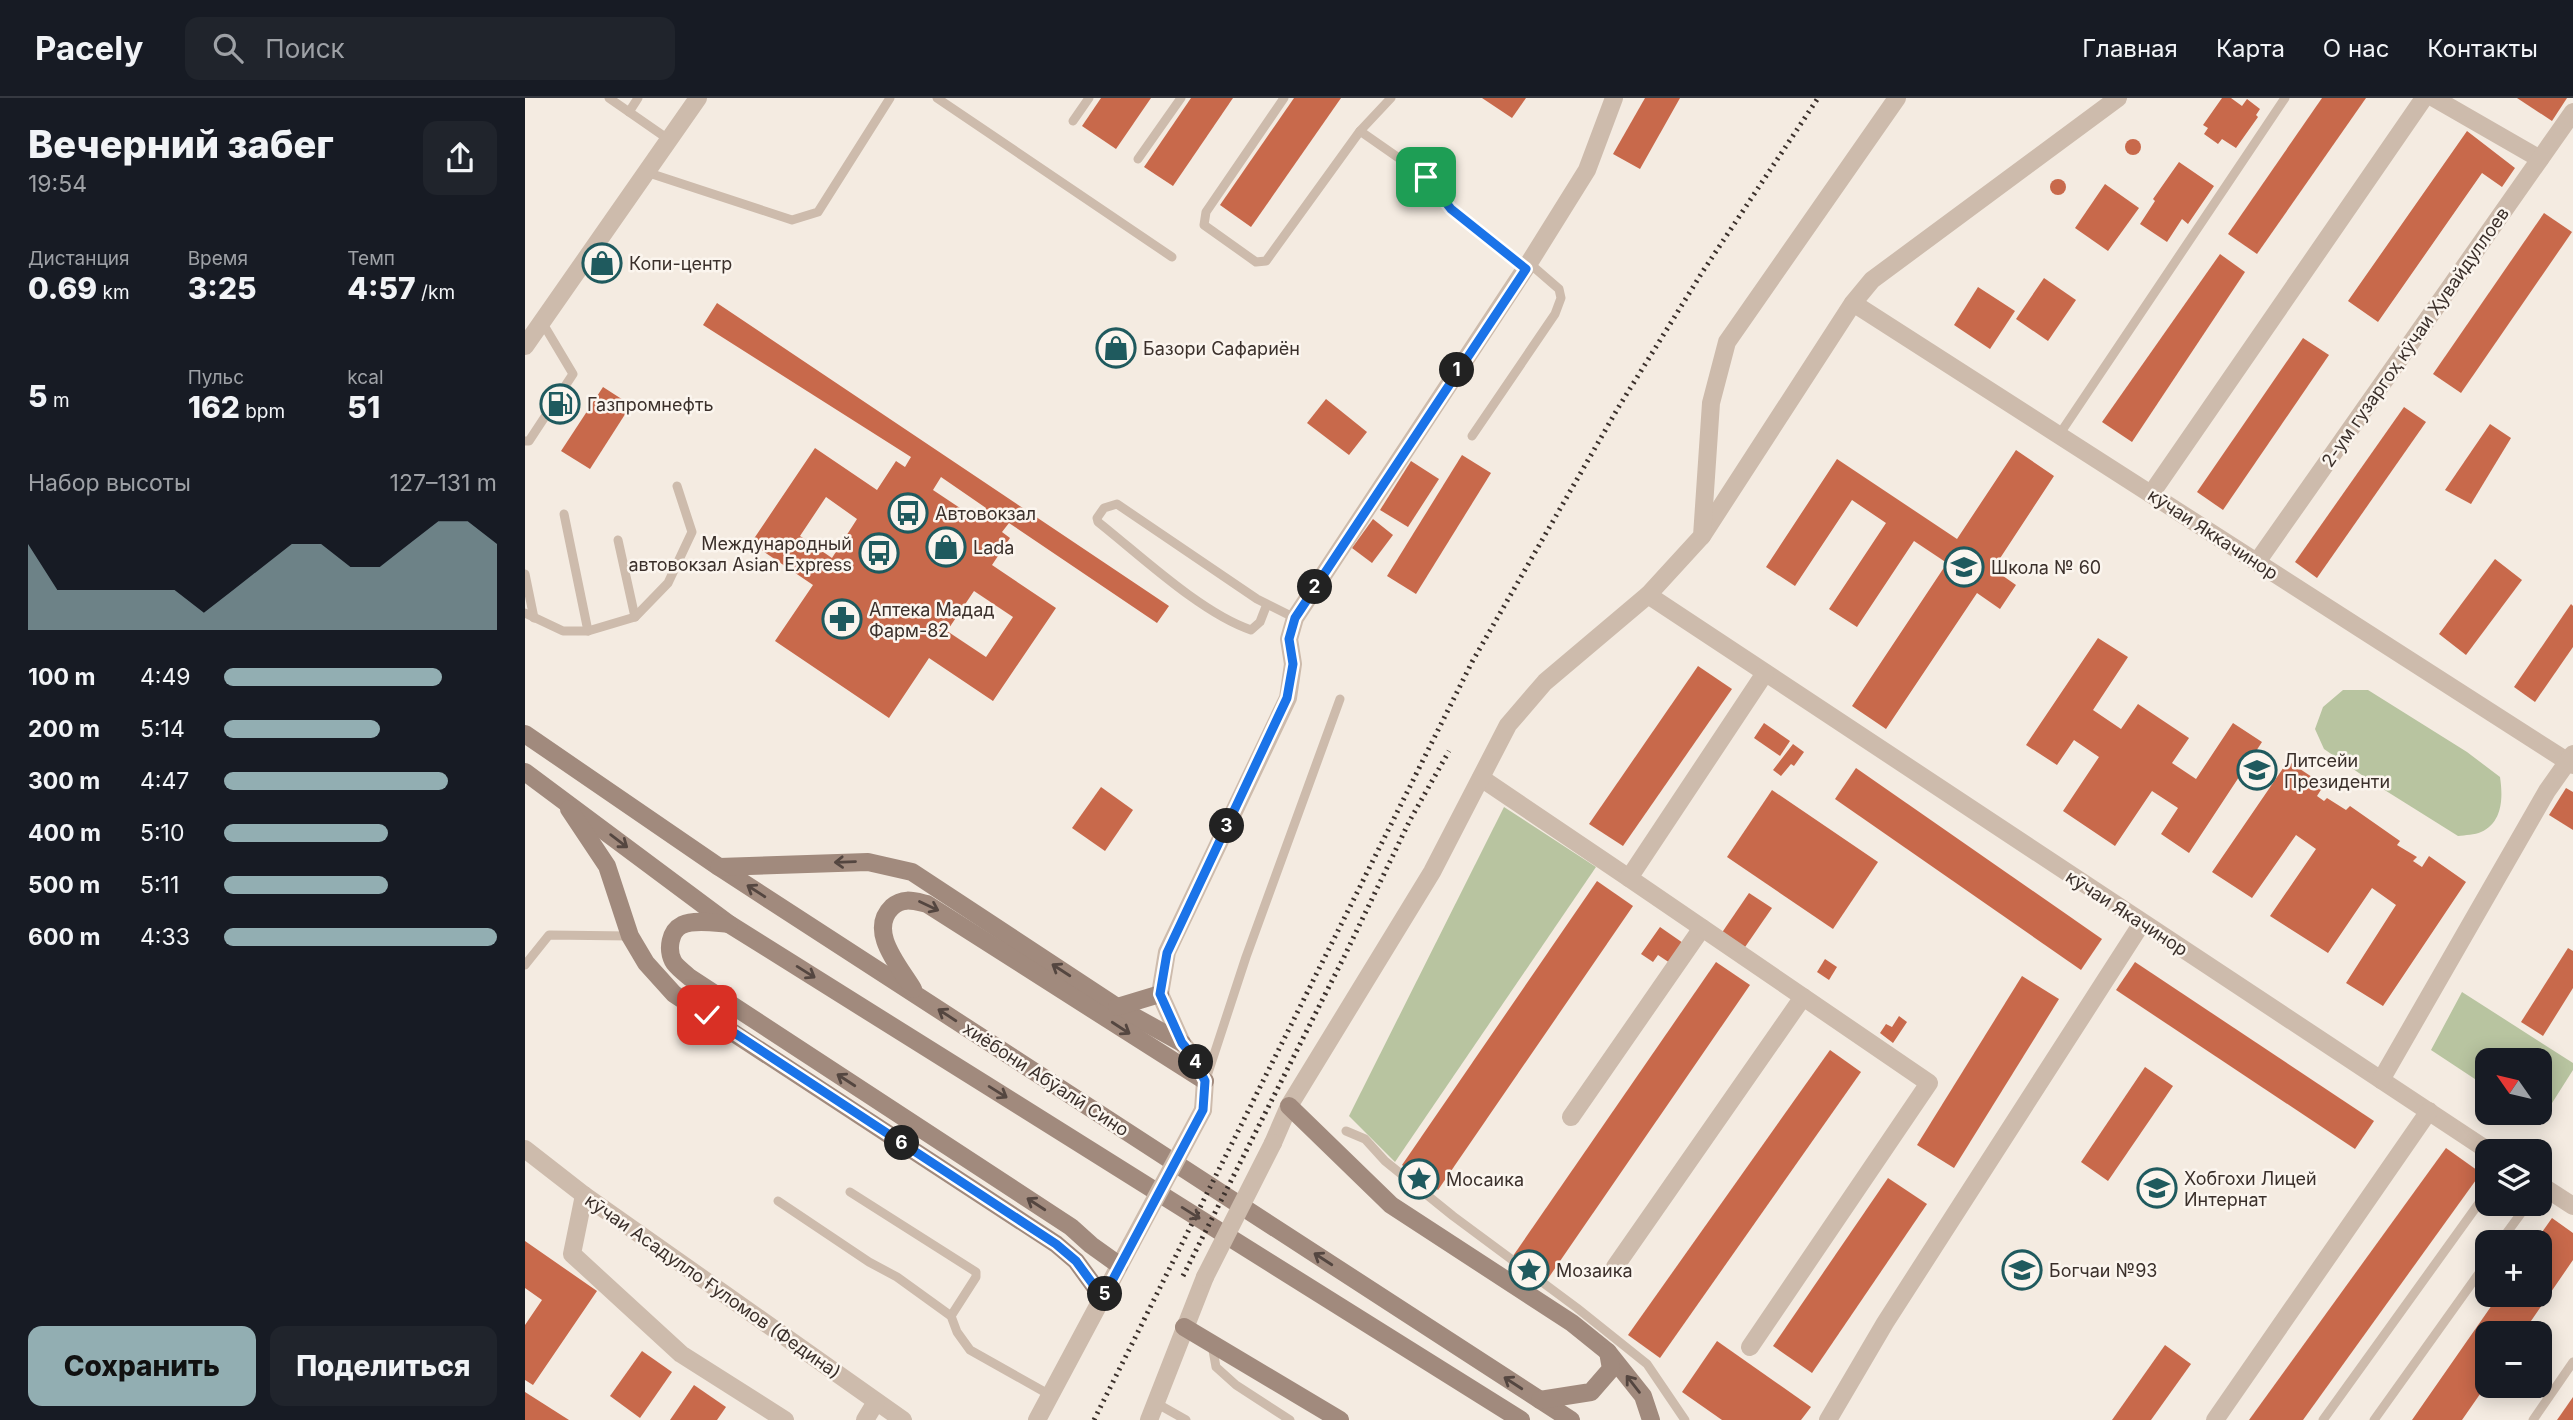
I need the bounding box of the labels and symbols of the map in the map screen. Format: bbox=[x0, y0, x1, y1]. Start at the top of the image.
pin bbox=[1396, 147, 1456, 207]
street label: 2-ум гузаргоҳ кӯчаи Ҳувайдуллоев bbox=[2317, 203, 2513, 471]
shop icon: Копи-центр bbox=[581, 242, 623, 284]
place label: Копи-центр bbox=[629, 253, 732, 274]
shop icon: Базори Сафариён bbox=[1095, 327, 1137, 369]
place label: Базори Сафариён bbox=[1143, 338, 1300, 359]
pin: 1 bbox=[1439, 352, 1475, 388]
fuel station icon: Газпромнефть bbox=[539, 383, 581, 425]
place label: Газпромнефть bbox=[587, 394, 714, 415]
street label: кӯчаи Яккачинор bbox=[2144, 484, 2282, 584]
bus stop icon: Автовокзал bbox=[887, 492, 929, 534]
place label: Автовокзал bbox=[935, 503, 1036, 524]
shop icon: Lada bbox=[925, 526, 967, 568]
bus stop icon: Международный автовокзал Asian Express bbox=[858, 532, 900, 574]
place label: Международный автовокзал Asian Express bbox=[628, 533, 852, 575]
place label: Lada bbox=[973, 537, 1014, 558]
school or university icon: Школа № 60 bbox=[1943, 546, 1985, 588]
place label: Школа № 60 bbox=[1991, 557, 2101, 578]
pin: 2 bbox=[1297, 570, 1333, 604]
pharmacy icon: Аптека Мадад Фарм-82 bbox=[821, 598, 863, 640]
place label: Аптека Мадад Фарм-82 bbox=[869, 599, 995, 641]
school or university icon: Литсейи Президенти bbox=[2236, 749, 2278, 791]
place label: Литсейи Президенти bbox=[2284, 750, 2390, 792]
pin: 3 bbox=[1209, 808, 1245, 844]
one-way arrow bbox=[609, 834, 628, 849]
one-way arrow bbox=[833, 856, 856, 869]
street label: кӯчаи Якачинор bbox=[2062, 866, 2192, 960]
one-way arrow bbox=[747, 884, 766, 898]
one-way arrow bbox=[918, 900, 939, 914]
one-way arrow bbox=[1052, 963, 1071, 978]
one-way arrow bbox=[795, 965, 815, 979]
pin bbox=[677, 985, 737, 1045]
one-way arrow bbox=[938, 1007, 957, 1022]
street label: хиёбони Абӯалӣ Сино bbox=[959, 1018, 1133, 1140]
one-way arrow bbox=[1110, 1021, 1130, 1035]
pin: 4 bbox=[1179, 1044, 1213, 1080]
north arrow bbox=[2475, 1048, 2551, 1125]
one-way arrow bbox=[836, 1073, 856, 1087]
one-way arrow bbox=[988, 1086, 1008, 1100]
pin: 6 bbox=[885, 1126, 919, 1160]
place icon: Мосаика bbox=[1398, 1158, 1440, 1200]
school or university icon: Хобгохи Лицей Интернат bbox=[2136, 1167, 2178, 1209]
place label: Хобгохи Лицей Интернат bbox=[2184, 1168, 2317, 1210]
place label: Мосаика bbox=[1446, 1169, 1524, 1190]
street label: кӯчаи Асадулло Ғуломов (Федина) bbox=[581, 1189, 845, 1383]
one-way arrow bbox=[1027, 1197, 1046, 1211]
one-way arrow bbox=[1181, 1207, 1201, 1221]
place icon: Мозаика bbox=[1508, 1249, 1550, 1291]
school or university icon: Богчаи №93 bbox=[2001, 1249, 2043, 1291]
one-way arrow bbox=[1313, 1252, 1333, 1266]
place label: Мозаика bbox=[1556, 1260, 1633, 1281]
place label: Богчаи №93 bbox=[2049, 1260, 2157, 1281]
pin: 5 bbox=[1087, 1276, 1123, 1312]
one-way arrow bbox=[1504, 1375, 1524, 1389]
one-way arrow bbox=[1626, 1375, 1641, 1393]

